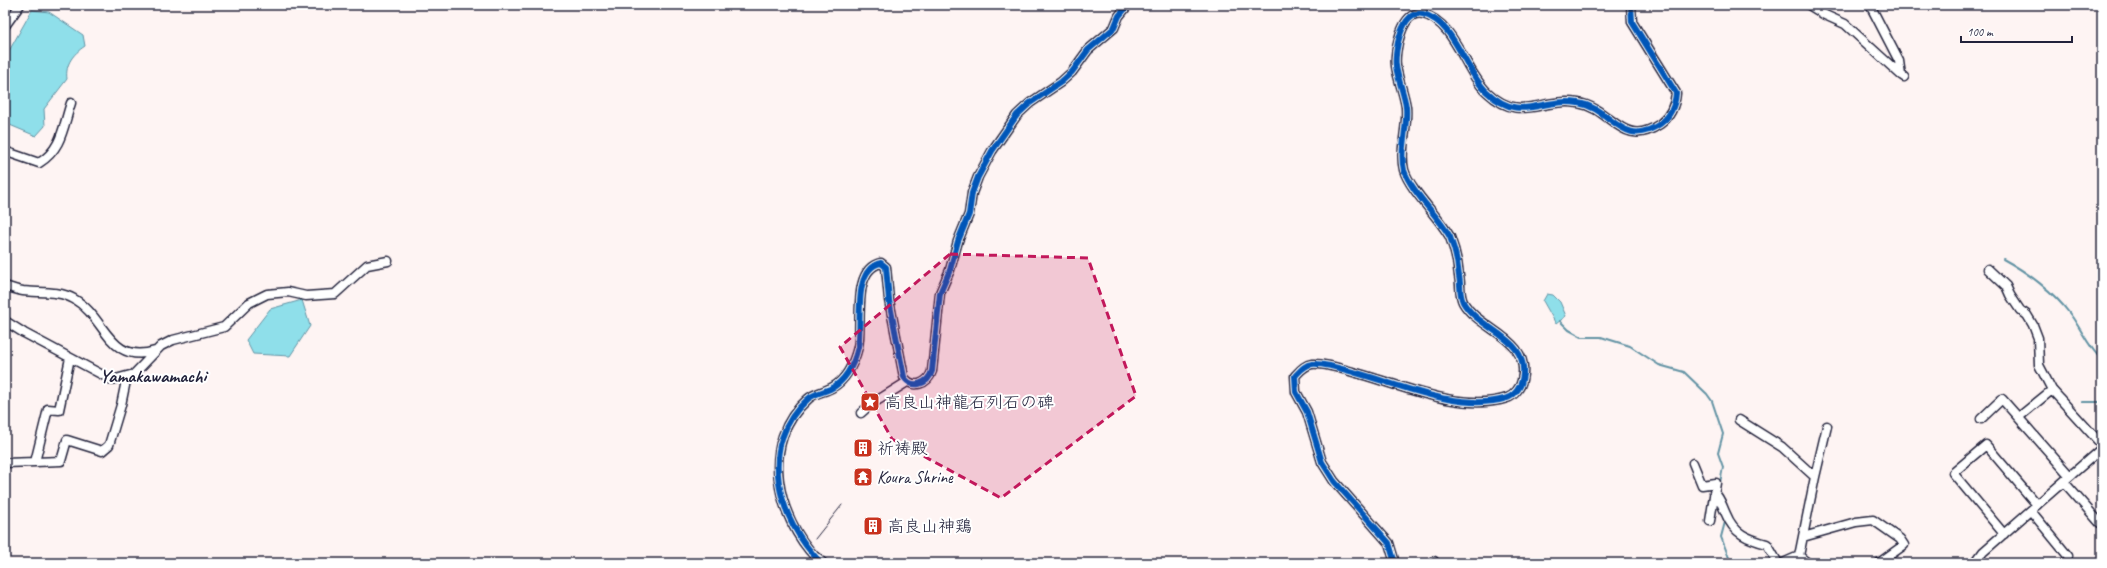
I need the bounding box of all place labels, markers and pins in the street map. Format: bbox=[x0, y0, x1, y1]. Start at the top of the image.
place icon: 高良山神龍石列石の碑 bbox=[859, 391, 881, 413]
place label: 高良山神龍石列石の碑 bbox=[884, 392, 1054, 413]
building icon: 祈祷殿 bbox=[852, 437, 874, 459]
place label: 祈祷殿 bbox=[877, 438, 928, 459]
temple icon: Koura Shrine bbox=[852, 466, 874, 488]
place label: Koura Shrine bbox=[877, 467, 954, 488]
building icon: 高良山神鶏 bbox=[862, 515, 884, 537]
place label: 高良山神鶏 bbox=[887, 516, 972, 537]

